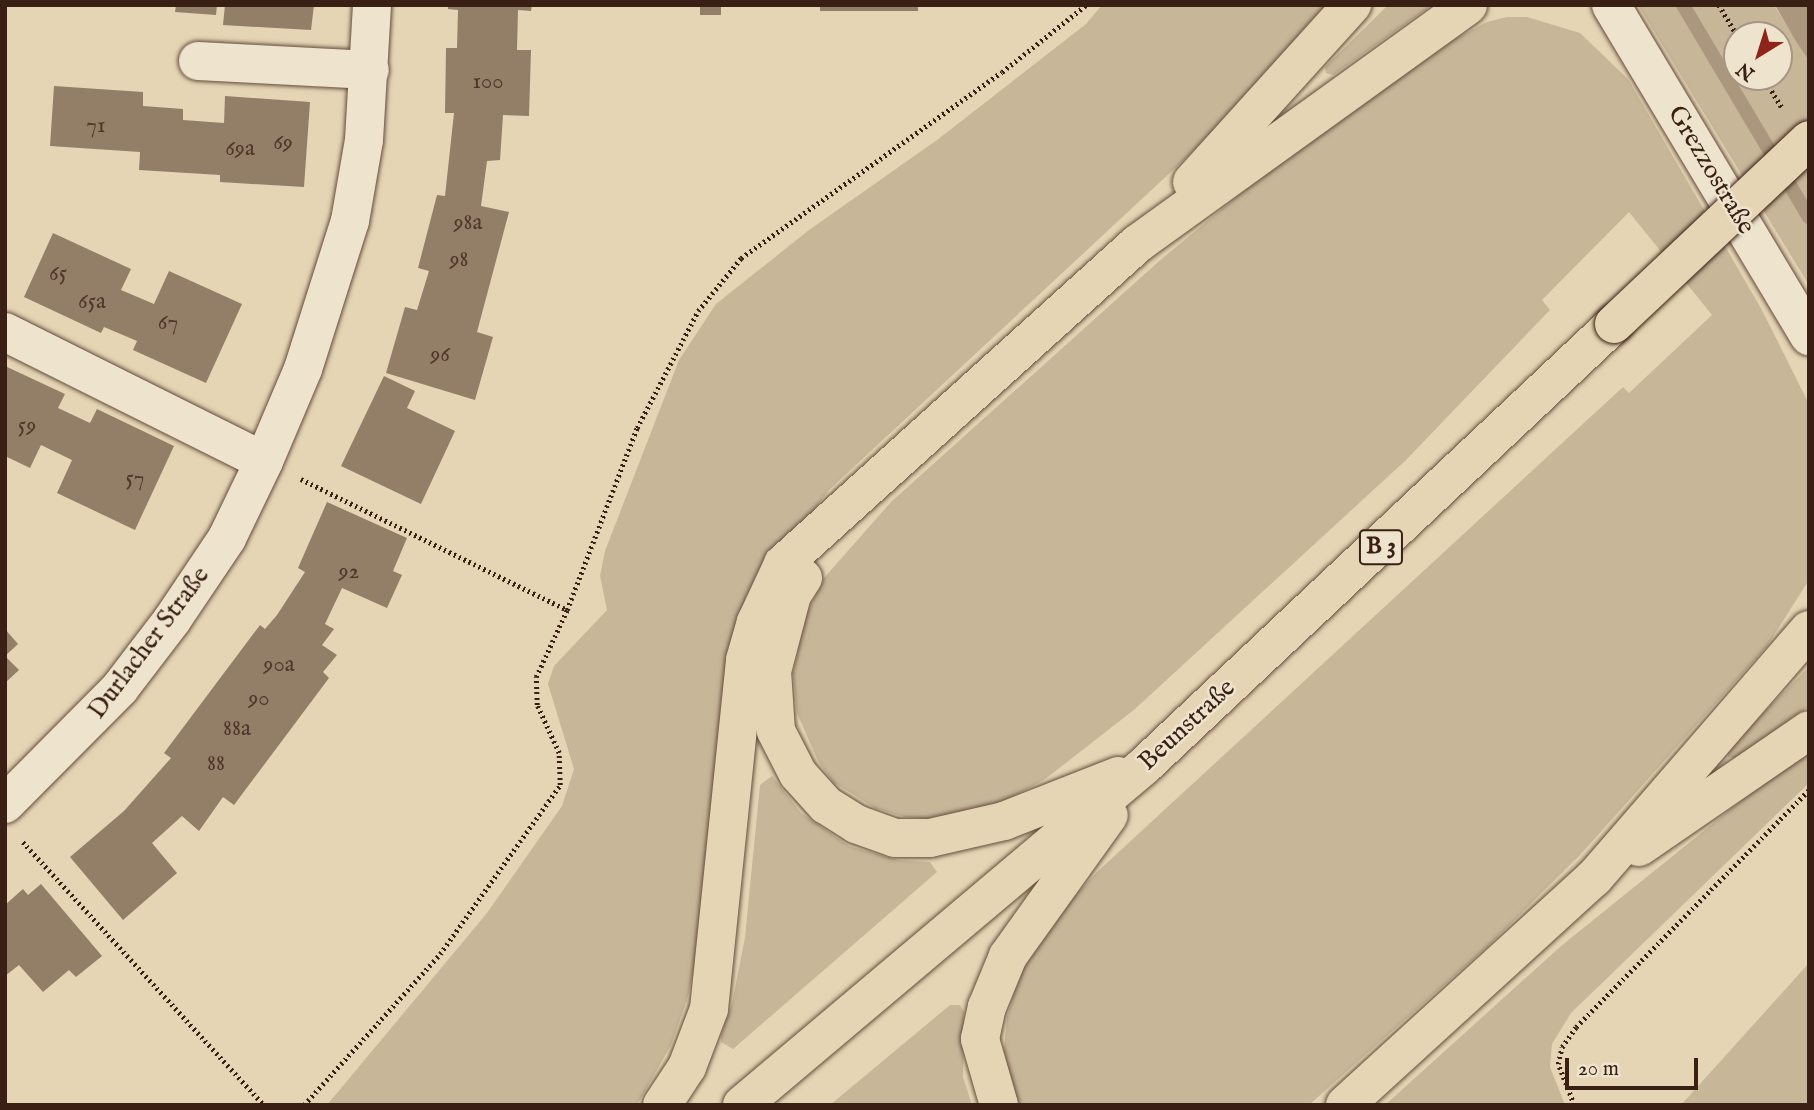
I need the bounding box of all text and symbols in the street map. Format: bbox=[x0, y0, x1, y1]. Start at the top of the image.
north arrow bbox=[1723, 21, 1793, 91]
text: N bbox=[1732, 56, 1760, 85]
house number: 100 bbox=[472, 68, 504, 96]
street label: Grezzostraße bbox=[1660, 100, 1762, 240]
house number: 71 bbox=[86, 112, 106, 140]
house number: 69 bbox=[273, 129, 293, 157]
house number: 69a bbox=[225, 135, 255, 163]
house number: 98a bbox=[454, 209, 482, 237]
house number: 98 bbox=[449, 246, 469, 274]
house number: 65 bbox=[49, 260, 67, 288]
house number: 65a bbox=[78, 288, 106, 316]
house number: 67 bbox=[158, 309, 178, 337]
house number: 96 bbox=[430, 341, 450, 369]
house number: 59 bbox=[18, 412, 36, 440]
house number: 57 bbox=[125, 465, 145, 493]
road number: B 3 bbox=[1358, 526, 1404, 568]
house number: 92 bbox=[339, 558, 359, 586]
street label: Durlacher Straße bbox=[82, 561, 216, 725]
house number: 90a bbox=[263, 651, 295, 679]
street label: Beunstraße bbox=[1132, 672, 1242, 778]
house number: 90 bbox=[248, 685, 270, 713]
house number: 88a bbox=[223, 715, 251, 743]
house number: 88 bbox=[207, 750, 225, 778]
scale bar bbox=[1569, 1044, 1702, 1088]
text: 20 m bbox=[1578, 1056, 1619, 1083]

